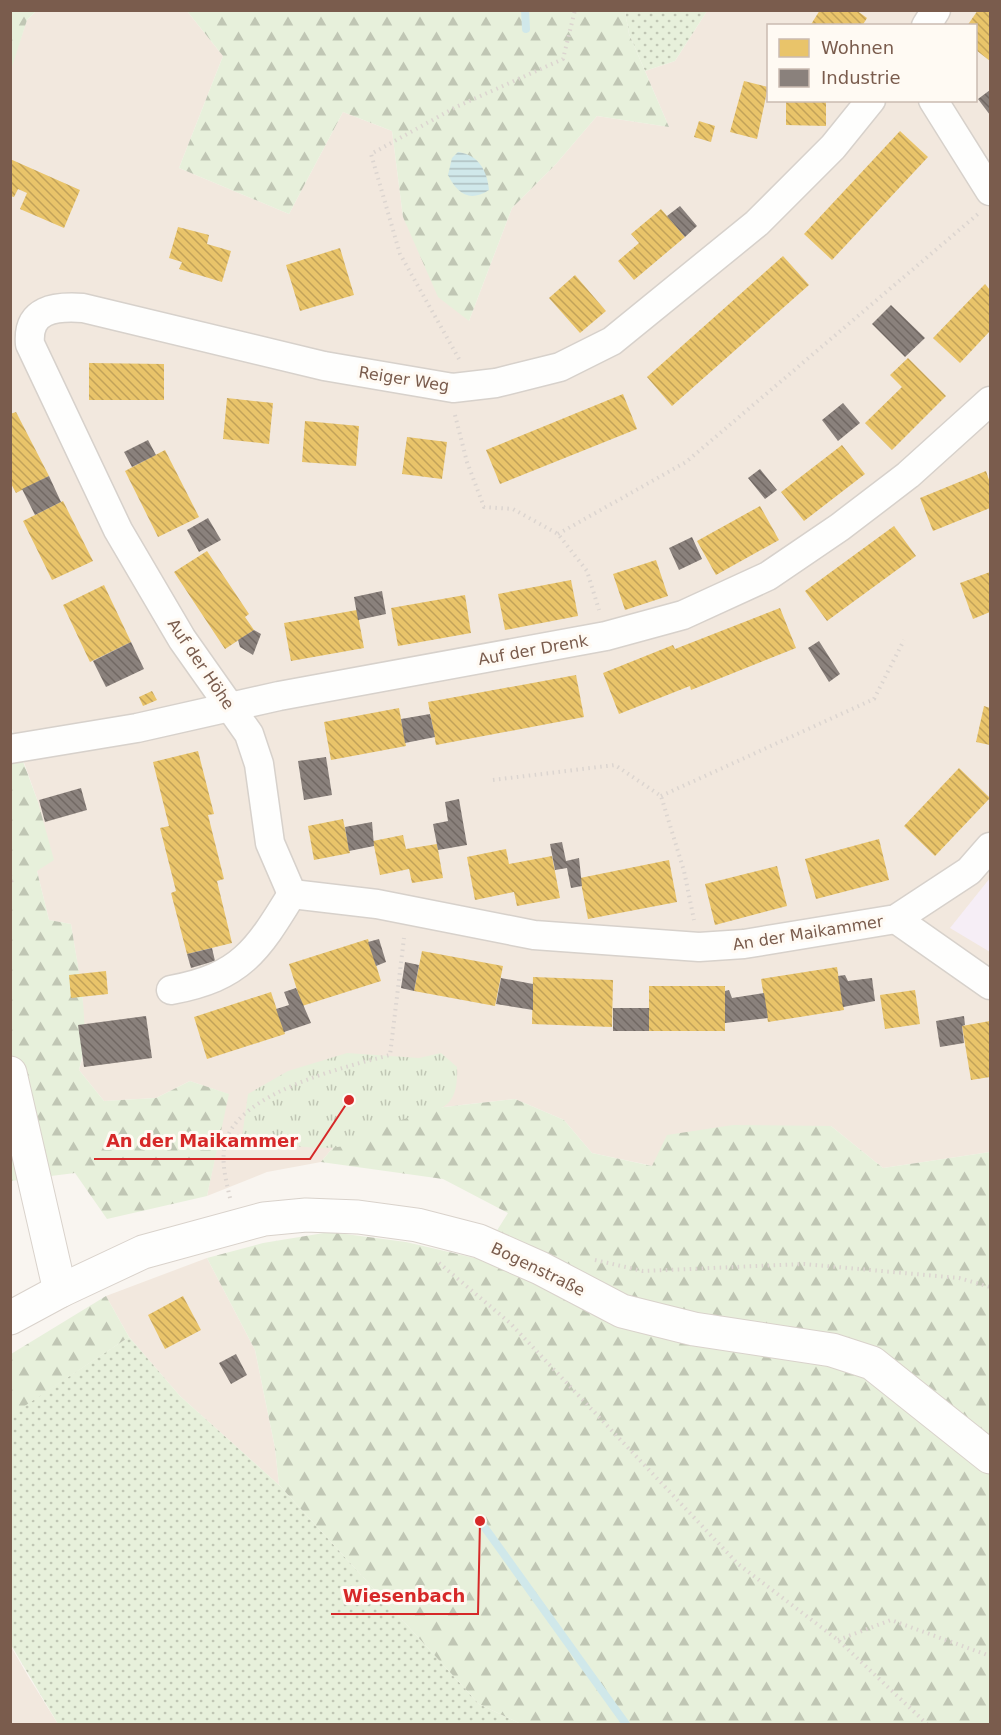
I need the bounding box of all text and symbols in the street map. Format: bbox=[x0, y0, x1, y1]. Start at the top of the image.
legend bbox=[767, 24, 977, 102]
text: Wohnen bbox=[821, 37, 894, 58]
text: Industrie bbox=[821, 67, 900, 88]
street label: Reiger Weg bbox=[357, 362, 451, 396]
street label: Auf der Höhe bbox=[164, 615, 238, 713]
street label: Auf der Drenk bbox=[477, 631, 590, 669]
street label: An der Maikammer bbox=[731, 912, 885, 954]
callout: An der Maikammer bbox=[94, 1123, 310, 1159]
text: An der Maikammer bbox=[106, 1130, 298, 1151]
street label: Bogenstraße bbox=[488, 1238, 588, 1300]
callout: Wiesenbach bbox=[331, 1578, 478, 1614]
text: Wiesenbach bbox=[343, 1585, 465, 1606]

